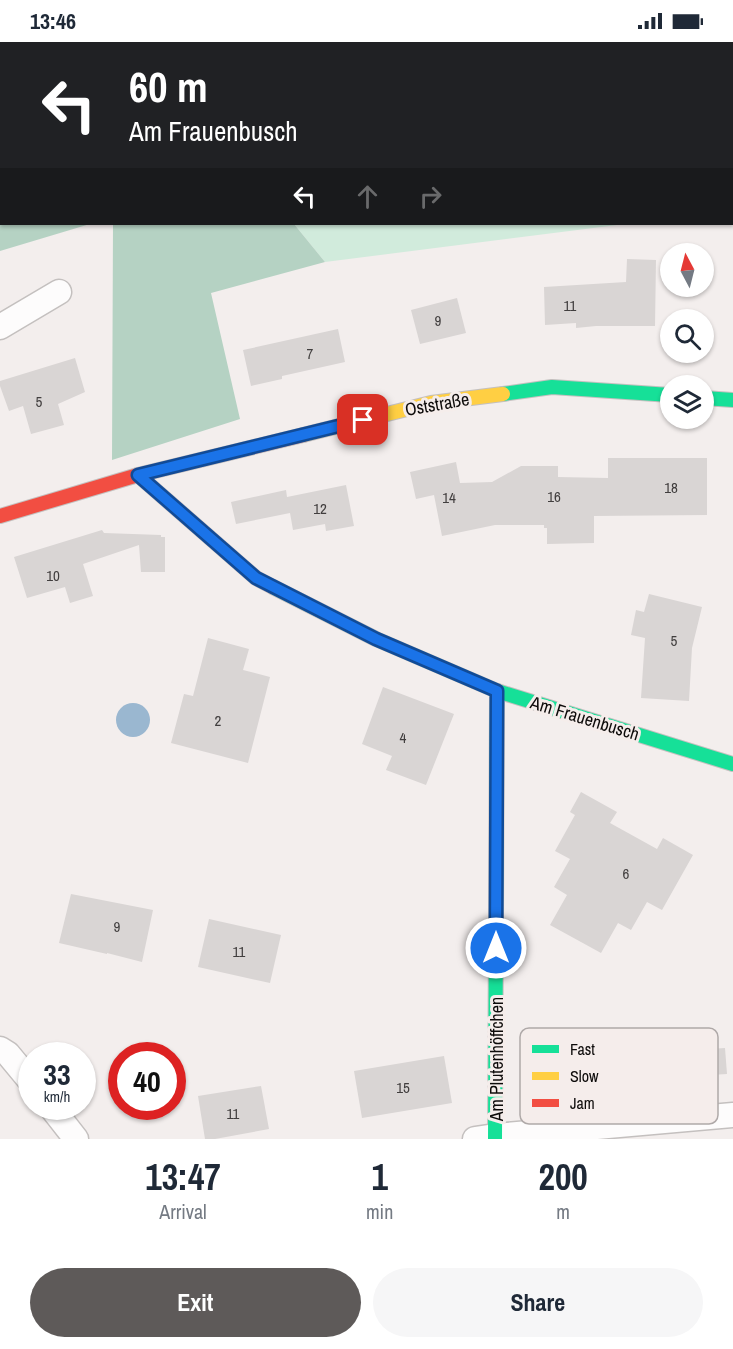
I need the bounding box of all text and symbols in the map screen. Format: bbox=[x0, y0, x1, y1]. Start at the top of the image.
text: 13:46 bbox=[30, 6, 76, 36]
text: 60 m bbox=[129, 59, 208, 115]
icon: left bbox=[30, 66, 108, 144]
text: Am Frauenbusch bbox=[129, 113, 298, 149]
icon: left bbox=[288, 180, 321, 213]
icon: ahead bbox=[351, 180, 384, 213]
icon: right bbox=[414, 180, 447, 213]
north arrow bbox=[660, 243, 714, 297]
map controls bbox=[660, 243, 714, 429]
house number: 11 bbox=[564, 295, 577, 316]
button: search bbox=[660, 309, 714, 363]
house number: 9 bbox=[435, 310, 442, 331]
house number: 7 bbox=[307, 343, 314, 364]
button: layers bbox=[660, 375, 714, 429]
street label: Oststraße bbox=[403, 386, 471, 422]
house number: 5 bbox=[36, 391, 43, 412]
pin bbox=[337, 394, 388, 445]
icon: arrive bbox=[346, 403, 379, 436]
house number: 18 bbox=[664, 477, 678, 498]
house number: 16 bbox=[547, 486, 561, 507]
house number: 14 bbox=[442, 487, 456, 508]
house number: 12 bbox=[313, 498, 327, 519]
house number: 10 bbox=[46, 565, 60, 586]
house number: 5 bbox=[671, 630, 678, 651]
street label: Am Frauenbusch bbox=[527, 689, 642, 746]
house number: 2 bbox=[215, 710, 222, 731]
house number: 4 bbox=[400, 727, 407, 748]
house number: 6 bbox=[623, 863, 630, 884]
house number: 9 bbox=[114, 916, 121, 937]
position arrow bbox=[464, 916, 528, 980]
house number: 11 bbox=[233, 941, 246, 962]
street label: Am Plutenhöffchen bbox=[484, 997, 509, 1122]
legend bbox=[520, 1028, 718, 1124]
text: Fast bbox=[570, 1038, 595, 1060]
speed limit sign: 40 bbox=[108, 1042, 186, 1120]
text: 33 bbox=[43, 1054, 71, 1094]
text: Slow bbox=[570, 1065, 599, 1087]
house number: 15 bbox=[396, 1077, 410, 1098]
text: km/h bbox=[44, 1086, 70, 1107]
text: Jam bbox=[570, 1092, 595, 1114]
house number: 11 bbox=[227, 1103, 240, 1124]
text: 13:47 bbox=[145, 1153, 221, 1201]
text: 1 bbox=[371, 1153, 388, 1201]
text: 200 bbox=[539, 1153, 588, 1201]
text: Arrival bbox=[159, 1198, 207, 1225]
text: min bbox=[366, 1198, 393, 1225]
text: m bbox=[556, 1198, 570, 1225]
button: Exit bbox=[30, 1268, 361, 1337]
button: Share bbox=[373, 1268, 703, 1337]

